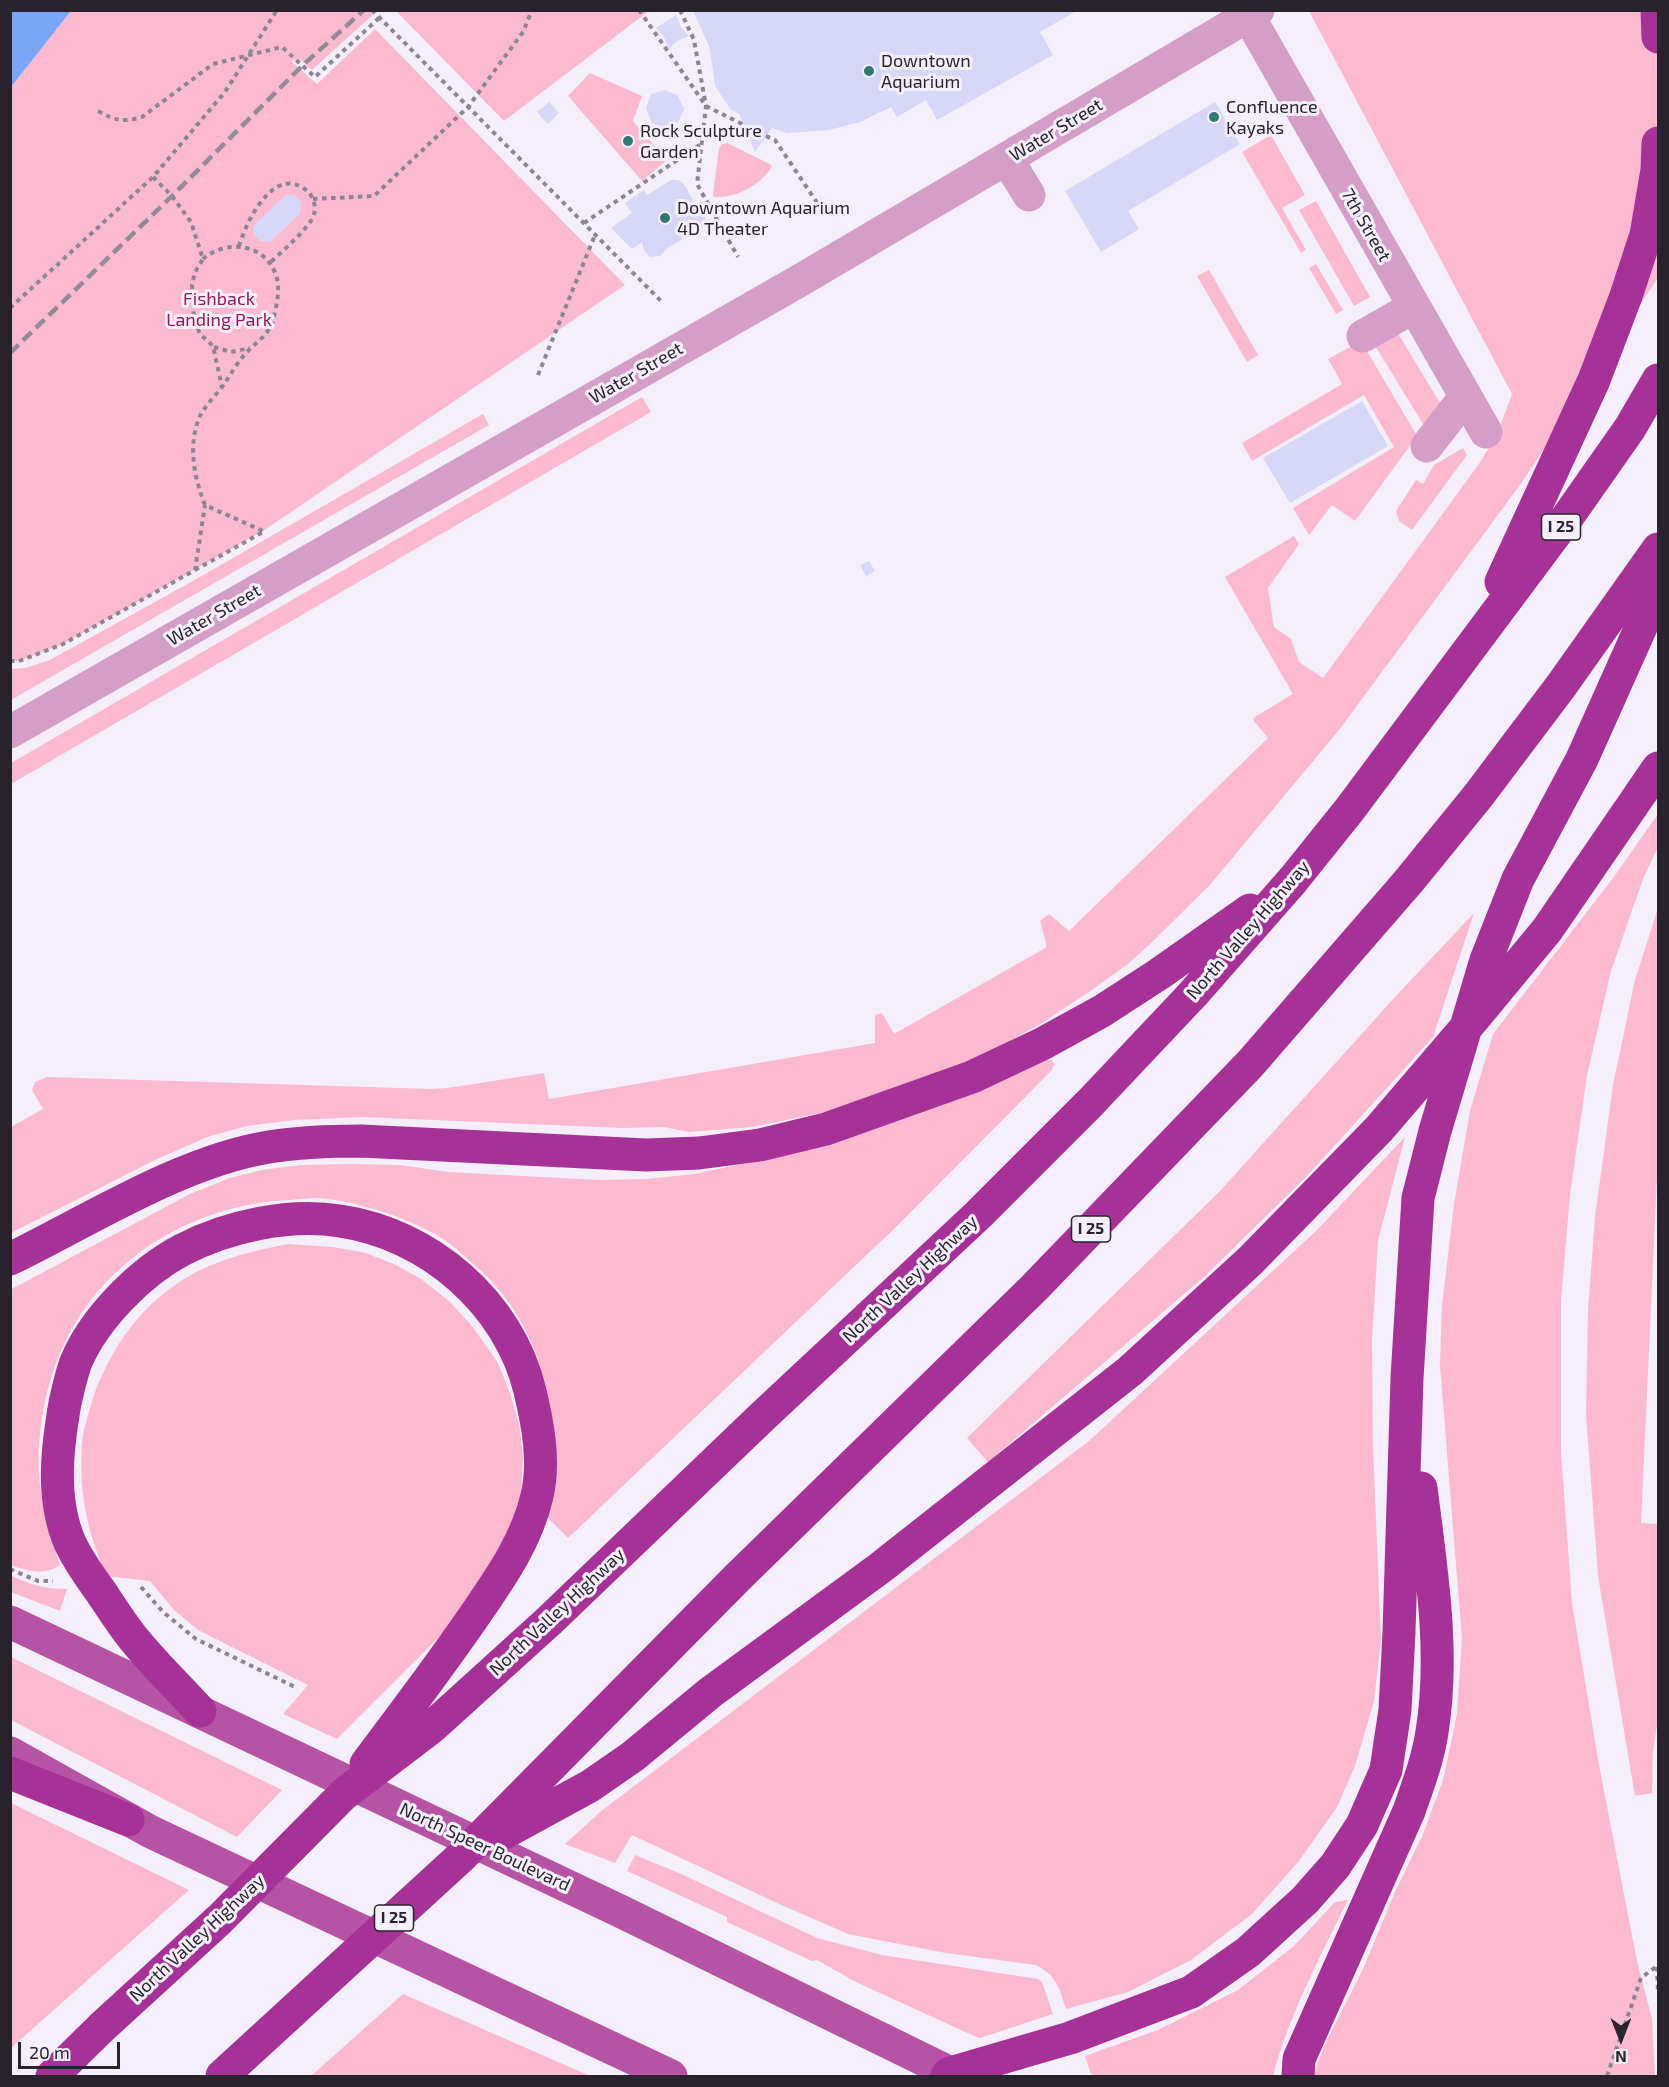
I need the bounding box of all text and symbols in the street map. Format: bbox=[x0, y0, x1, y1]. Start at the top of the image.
place label: Downtown Aquarium bbox=[881, 50, 971, 92]
marker: Downtown Aquarium bbox=[862, 64, 876, 78]
street label: Water Street bbox=[1006, 94, 1106, 166]
place label: Confluence Kayaks bbox=[1226, 96, 1318, 138]
marker: Confluence Kayaks bbox=[1207, 110, 1221, 124]
place label: Rock Sculpture Garden bbox=[640, 120, 762, 162]
marker: Rock Sculpture Garden bbox=[621, 134, 635, 148]
street label: 7th Street bbox=[1337, 185, 1395, 265]
place label: Downtown Aquarium 4D Theater bbox=[677, 197, 850, 240]
marker: Downtown Aquarium 4D Theater bbox=[658, 211, 672, 225]
park label: Fishback Landing Park bbox=[166, 288, 272, 330]
street label: Water Street bbox=[585, 338, 687, 408]
road number: I 25 bbox=[1542, 514, 1580, 540]
street label: Water Street bbox=[163, 580, 265, 650]
street label: North Valley Highway bbox=[1182, 856, 1314, 1004]
street label: North Valley Highway bbox=[838, 1211, 982, 1347]
road number: I 25 bbox=[1072, 1216, 1110, 1242]
street label: North Valley Highway bbox=[485, 1544, 629, 1680]
street label: North Speer Boulevard bbox=[396, 1798, 574, 1896]
street label: North Valley Highway bbox=[125, 1870, 269, 2006]
road number: I 25 bbox=[374, 1905, 414, 1931]
north arrow bbox=[1591, 2009, 1651, 2069]
scale bar bbox=[21, 2030, 123, 2068]
text: 20 m bbox=[29, 2041, 70, 2063]
text: N bbox=[1615, 2048, 1627, 2067]

